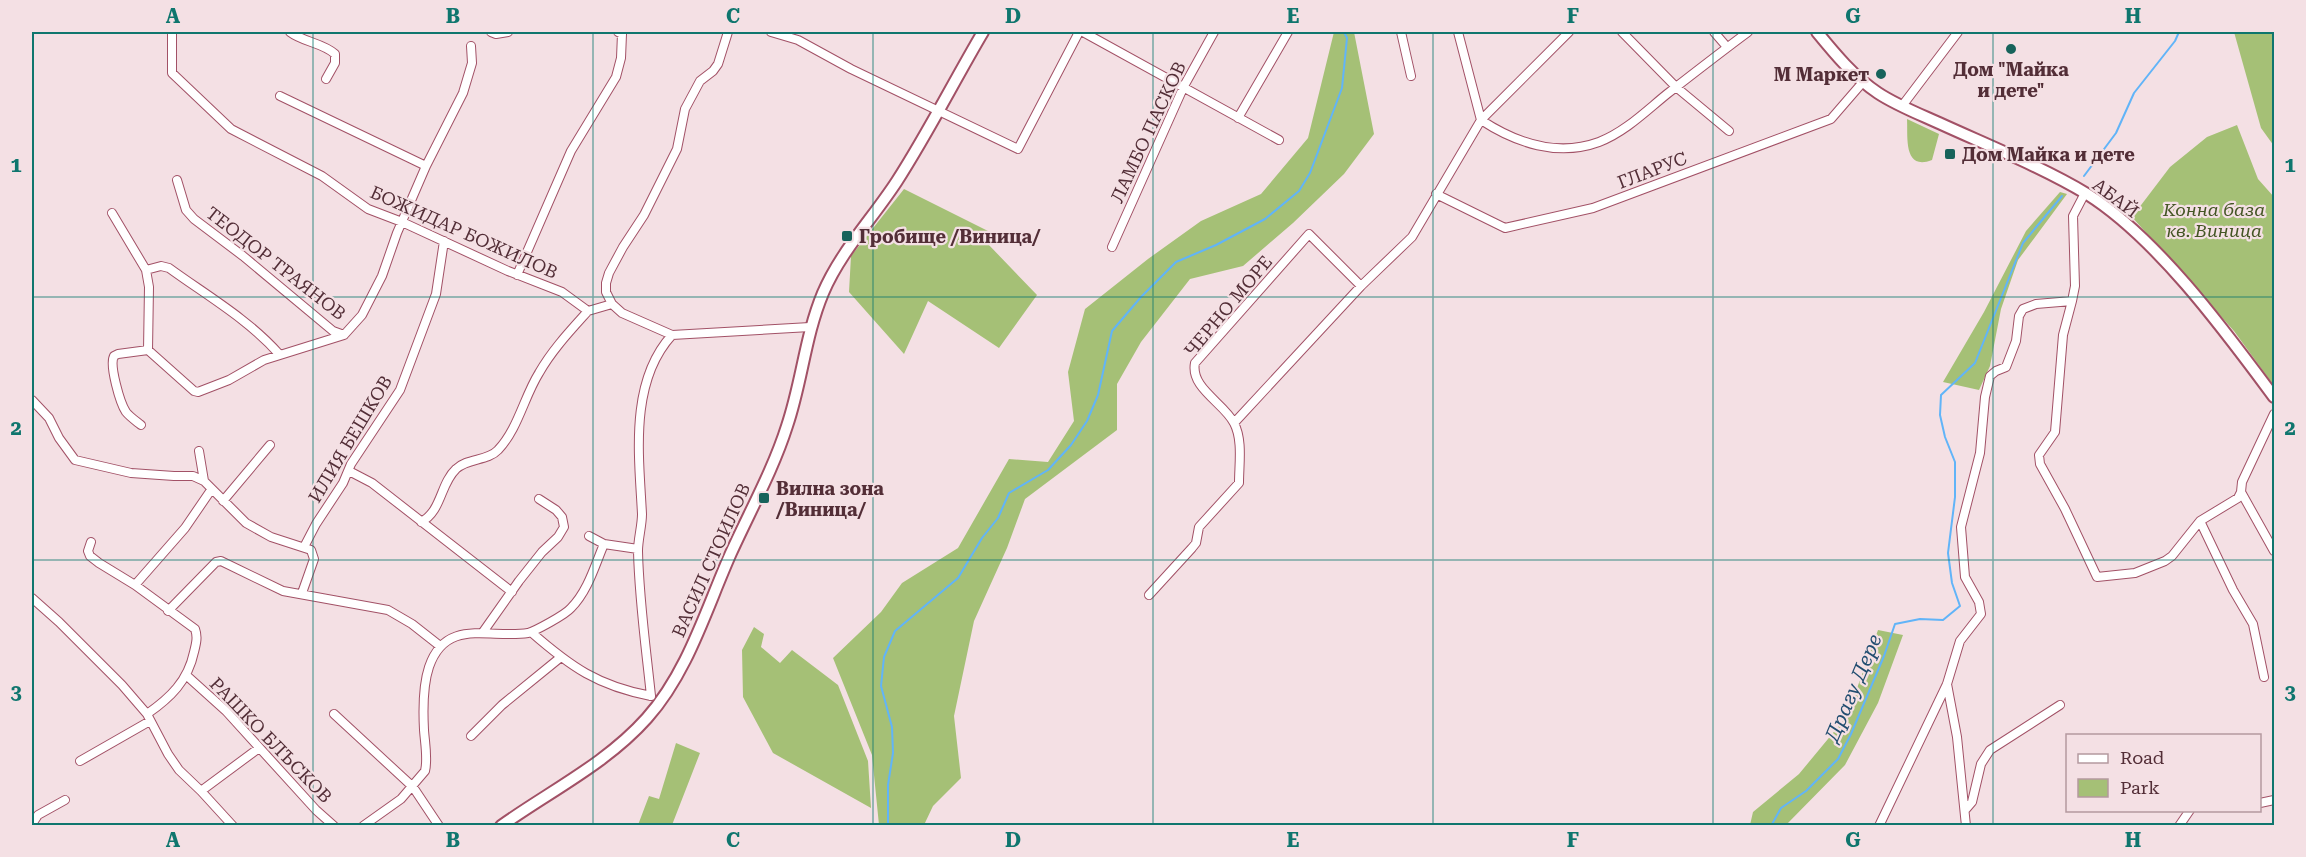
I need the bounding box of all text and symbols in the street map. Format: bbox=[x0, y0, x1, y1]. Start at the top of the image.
text: A bbox=[166, 4, 181, 28]
text: B bbox=[446, 4, 460, 28]
text: C bbox=[726, 4, 740, 28]
text: D bbox=[1005, 4, 1021, 28]
text: E bbox=[1287, 4, 1300, 28]
text: F bbox=[1567, 4, 1579, 28]
text: G bbox=[1845, 4, 1861, 28]
text: H bbox=[2125, 4, 2141, 28]
marker: Дом "Майка и дете" bbox=[2004, 42, 2018, 56]
street label: ЛАМБО ПАСКОВ bbox=[1106, 58, 1190, 206]
place label: Дом "Майка и дете" bbox=[1953, 59, 2069, 101]
place label: М Маркет bbox=[1774, 64, 1869, 85]
marker: М Маркет bbox=[1874, 67, 1888, 81]
place label: Дом Майка и дете bbox=[1962, 144, 2135, 165]
street label: ГЛАРУС bbox=[1614, 147, 1690, 193]
marker: Дом Майка и дете bbox=[1943, 147, 1957, 161]
text: 1 bbox=[10, 153, 22, 177]
text: 1 bbox=[2284, 153, 2296, 177]
street label: АБАЙ bbox=[2089, 174, 2143, 222]
street label: БОЖИДАР БОЖИЛОВ bbox=[367, 181, 561, 283]
park label: Конна база кв. Виница bbox=[2162, 199, 2265, 241]
street label: ТЕОДОР ТРАЯНОВ bbox=[202, 202, 350, 324]
place label: Гробище /Виница/ bbox=[859, 226, 1041, 247]
marker: Гробище /Виница/ bbox=[840, 229, 854, 243]
street label: ЧЕРНО МОРЕ bbox=[1180, 251, 1276, 361]
street label: ИЛИЯ БЕШКОВ bbox=[304, 372, 396, 506]
text: 2 bbox=[10, 416, 22, 440]
text: 2 bbox=[2284, 416, 2296, 440]
place label: Вилна зона /Виница/ bbox=[775, 478, 884, 520]
street label: ВАСИЛ СТОИЛОВ bbox=[668, 480, 754, 640]
marker: Вилна зона /Виница/ bbox=[757, 491, 771, 505]
water label: Драгу Дере bbox=[1819, 630, 1886, 747]
street label: РАШКО БЛЪСКОВ bbox=[206, 673, 336, 807]
text: 3 bbox=[10, 680, 22, 704]
text: 3 bbox=[2284, 680, 2296, 704]
legend bbox=[2066, 734, 2261, 812]
text: Road bbox=[2120, 747, 2165, 768]
text: Park bbox=[2120, 777, 2160, 798]
text: A bbox=[166, 828, 181, 852]
text: B bbox=[446, 828, 460, 852]
text: C bbox=[726, 828, 740, 852]
text: D bbox=[1005, 828, 1021, 852]
text: E bbox=[1287, 828, 1300, 852]
text: F bbox=[1567, 828, 1579, 852]
text: G bbox=[1845, 828, 1861, 852]
text: H bbox=[2125, 828, 2141, 852]

